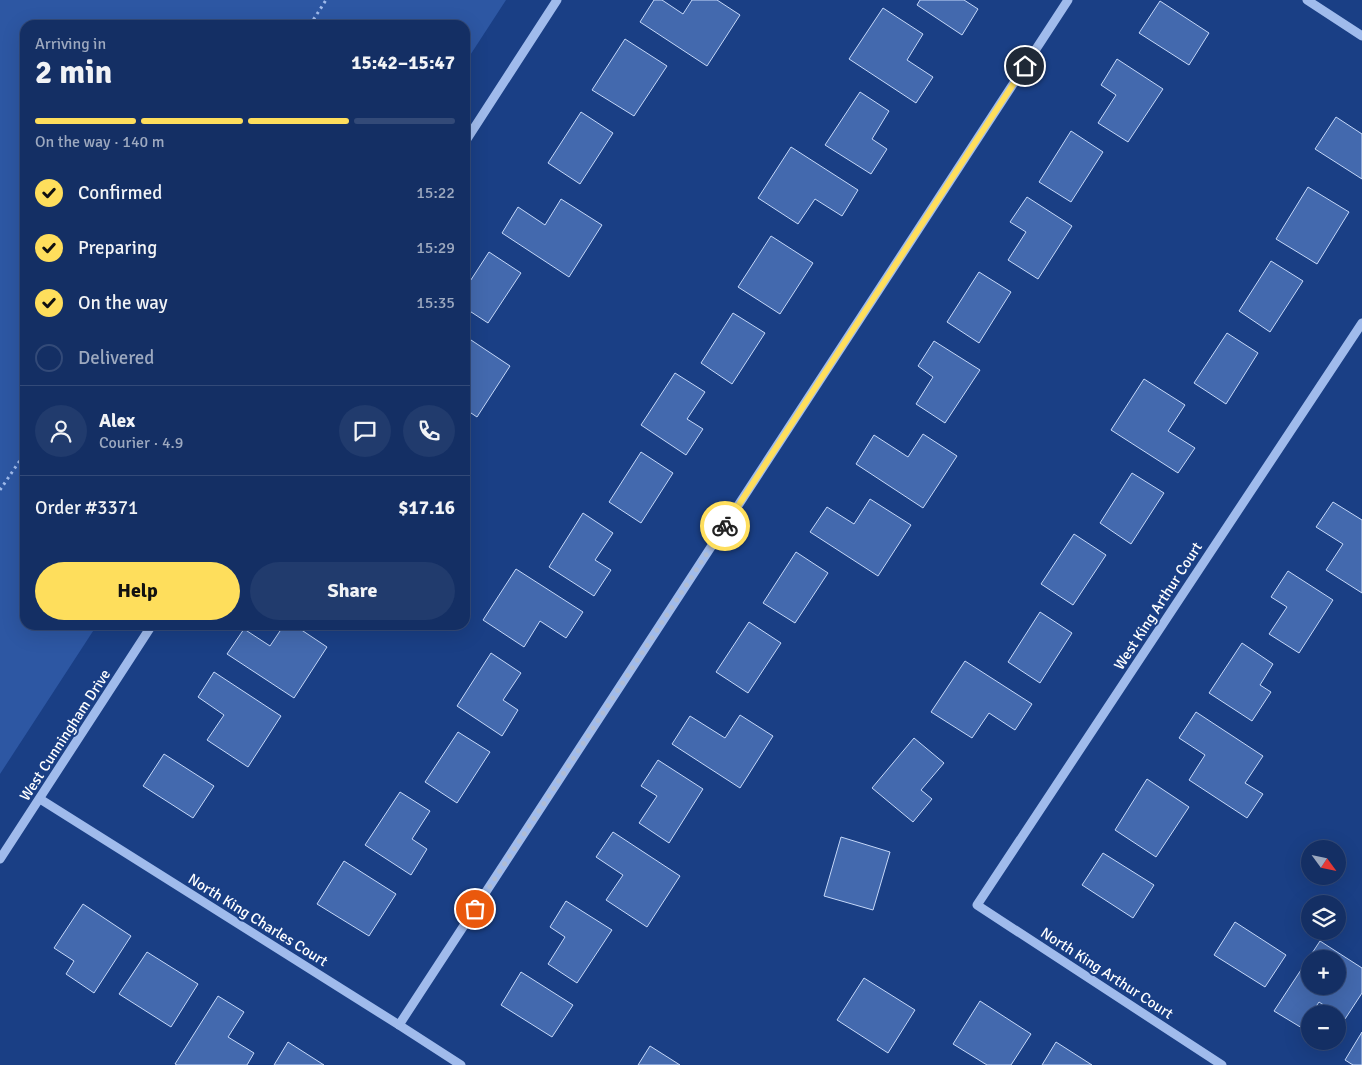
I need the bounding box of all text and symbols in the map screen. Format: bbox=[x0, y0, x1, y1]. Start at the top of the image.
text: Arriving in bbox=[35, 34, 106, 54]
pin bbox=[1004, 45, 1046, 87]
text: 15:42–15:47 bbox=[351, 51, 455, 75]
icon: home bbox=[1011, 52, 1039, 80]
text: 2 min bbox=[35, 53, 112, 92]
text: On the way · 140 m bbox=[35, 132, 165, 152]
icon: check bbox=[35, 179, 63, 207]
text: Confirmed bbox=[78, 181, 162, 205]
text: 15:22 bbox=[416, 183, 455, 203]
icon: check bbox=[35, 234, 63, 262]
text: Preparing bbox=[78, 236, 157, 260]
text: 15:29 bbox=[416, 238, 455, 258]
icon: check bbox=[35, 289, 63, 317]
text: On the way bbox=[78, 291, 168, 315]
text: 15:35 bbox=[416, 293, 455, 313]
text: Delivered bbox=[78, 346, 154, 370]
button: person bbox=[35, 405, 87, 457]
button: chat bbox=[339, 405, 391, 457]
button: phone bbox=[403, 405, 455, 457]
text: Alex bbox=[99, 409, 135, 433]
text: Courier · 4.9 bbox=[99, 433, 183, 453]
text: Order #3371 bbox=[35, 496, 138, 520]
text: $17.16 bbox=[398, 496, 455, 520]
courier bbox=[700, 501, 750, 551]
icon: bike bbox=[711, 512, 739, 540]
street label: West King Arthur Court bbox=[1110, 539, 1206, 673]
button: Help bbox=[35, 562, 240, 620]
button: Share bbox=[250, 562, 455, 620]
street label: West Cunningham Drive bbox=[16, 666, 114, 804]
north arrow bbox=[1301, 840, 1346, 885]
map controls bbox=[1301, 840, 1346, 1050]
street label: North King Charles Court bbox=[185, 870, 331, 970]
pin bbox=[454, 888, 496, 930]
icon: bag bbox=[461, 895, 489, 923]
button: layers bbox=[1301, 895, 1346, 940]
street label: North King Arthur Court bbox=[1037, 923, 1177, 1023]
button: + bbox=[1301, 950, 1346, 995]
button: − bbox=[1301, 1005, 1346, 1050]

